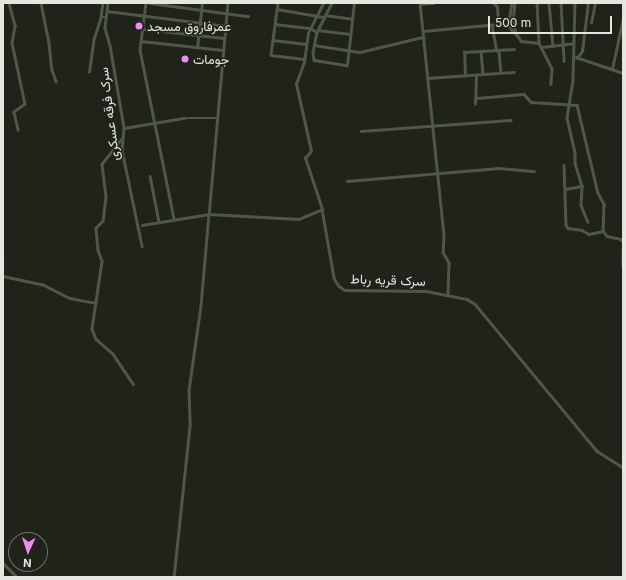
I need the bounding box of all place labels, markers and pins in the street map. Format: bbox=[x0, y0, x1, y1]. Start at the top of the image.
place label: عمرفاروق مسجد bbox=[147, 18, 231, 34]
marker: عمرفاروق مسجد bbox=[134, 21, 144, 31]
place label: جومات bbox=[193, 51, 229, 67]
marker: جومات bbox=[180, 54, 190, 64]

